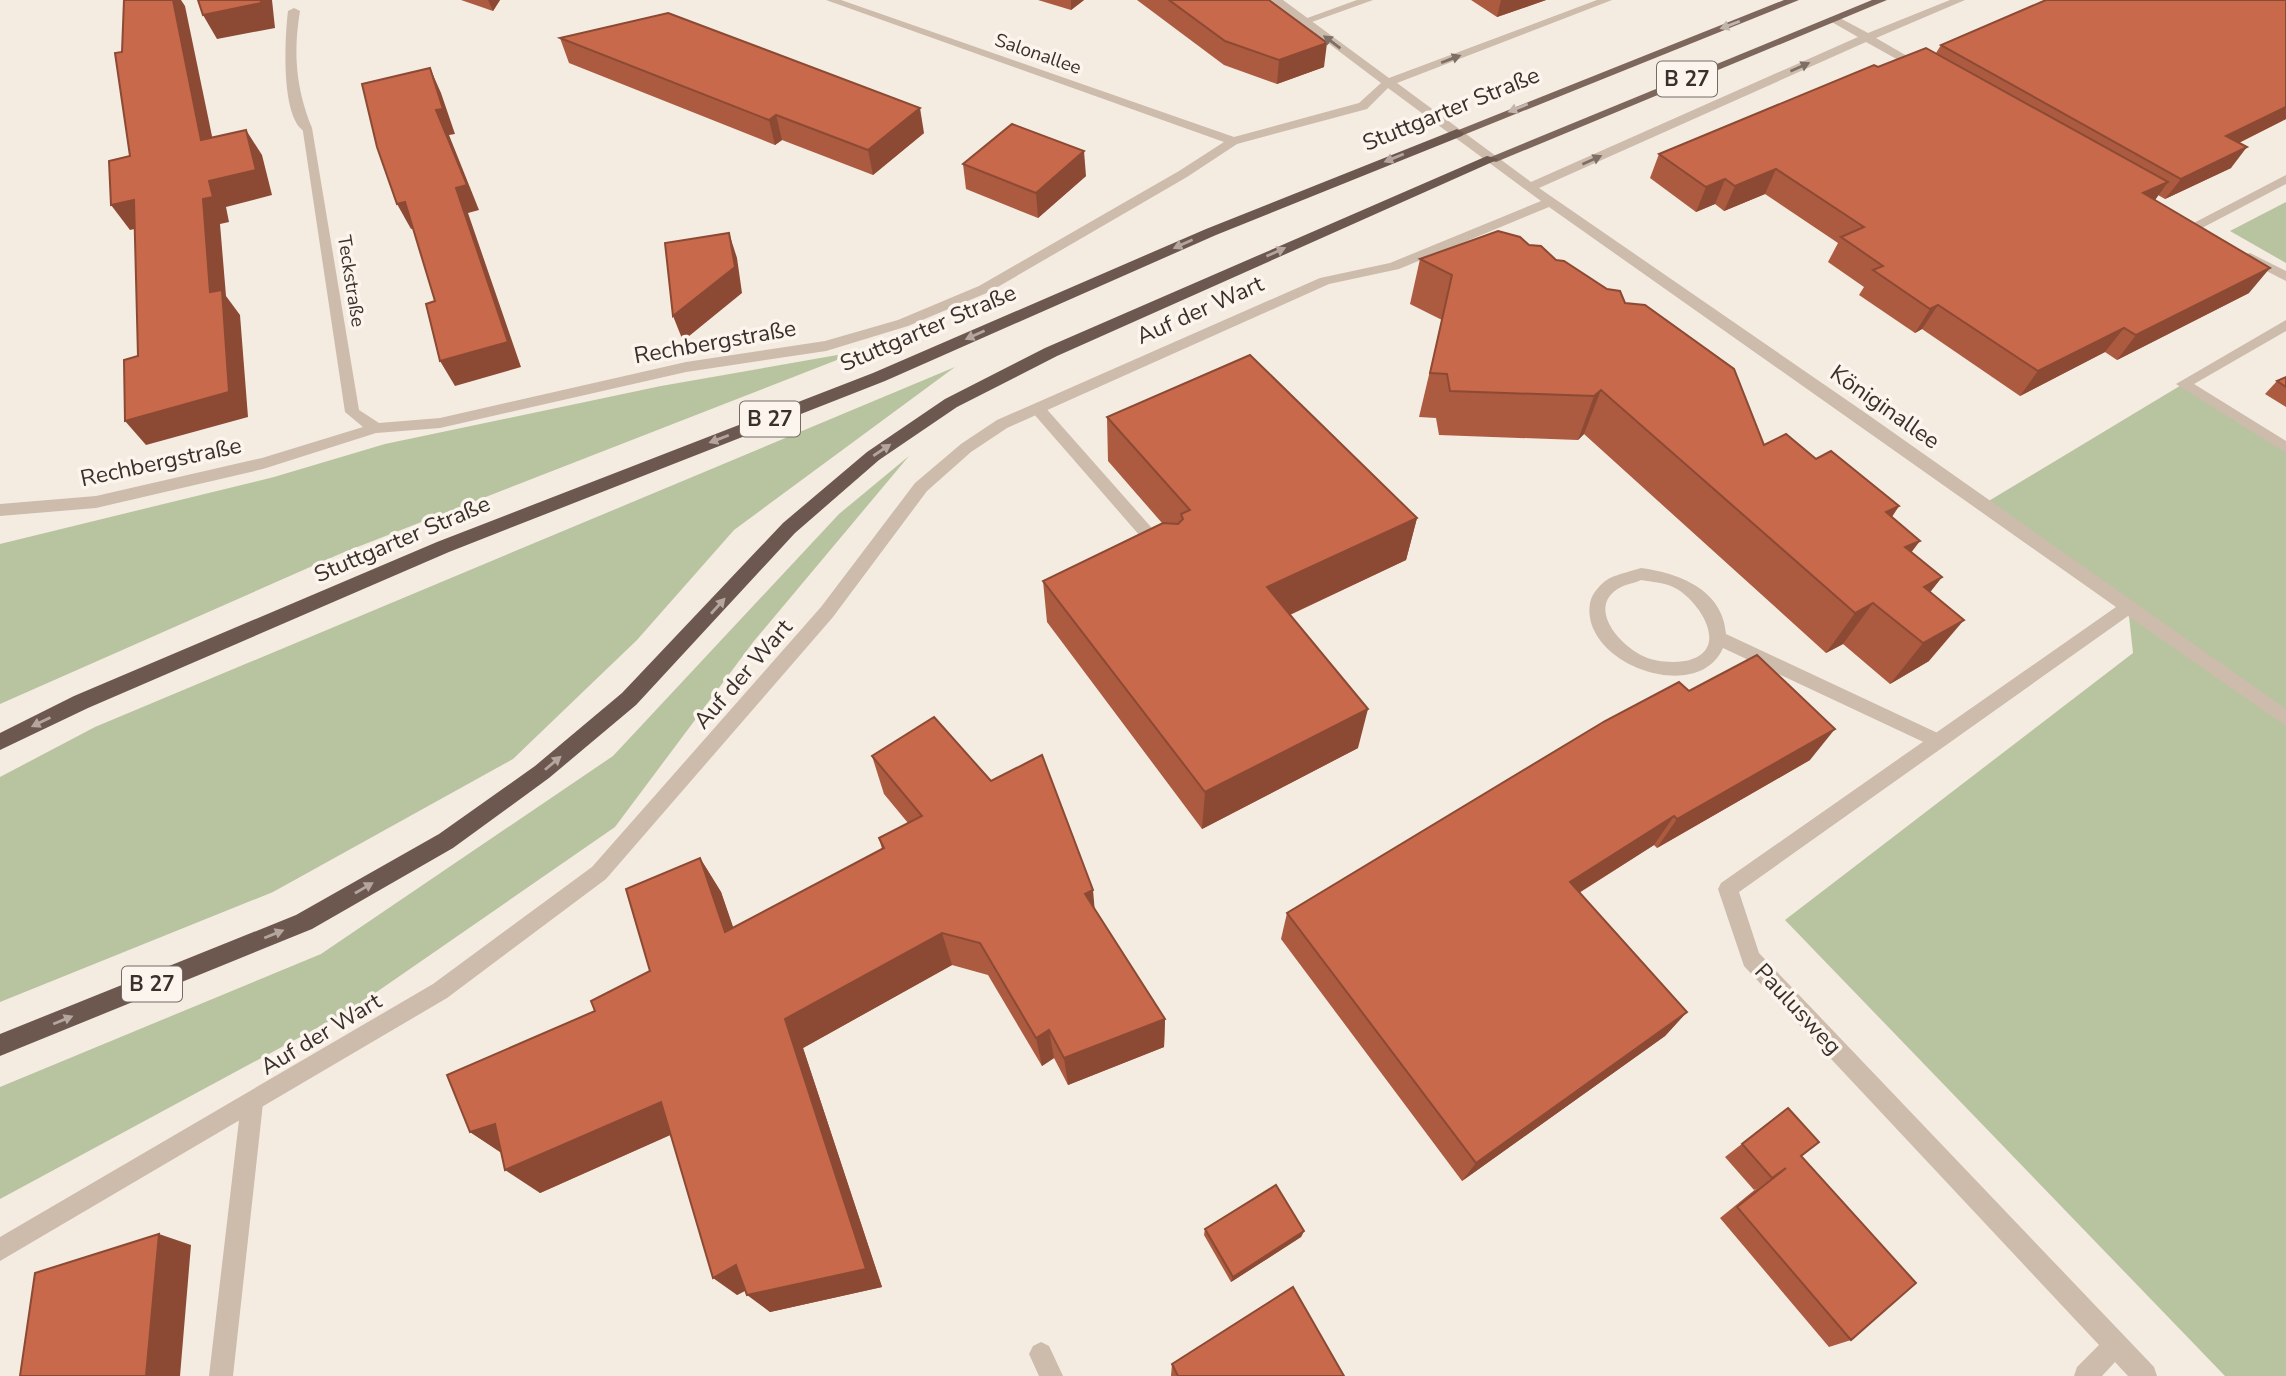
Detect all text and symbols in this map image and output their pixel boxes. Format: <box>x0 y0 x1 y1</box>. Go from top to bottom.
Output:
one-way arrow <box>1720 19 1741 30</box>
street label: Salonallee <box>991 27 1085 81</box>
one-way arrow <box>1324 34 1342 49</box>
one-way arrow <box>1440 53 1461 64</box>
street label: Stuttgarter Straße <box>1358 59 1544 159</box>
one-way arrow <box>1790 61 1811 72</box>
road number: B 27 <box>1657 62 1717 96</box>
one-way arrow <box>1508 102 1529 113</box>
one-way arrow <box>1383 152 1404 163</box>
one-way arrow <box>1582 154 1603 165</box>
street label: Teckstraße <box>331 233 371 329</box>
one-way arrow <box>1173 238 1193 250</box>
one-way arrow <box>1266 246 1286 258</box>
street label: Auf der Wart <box>1132 268 1269 352</box>
street label: Stuttgarter Straße <box>835 277 1021 379</box>
street label: Rechbergstraße <box>632 312 798 372</box>
one-way arrow <box>964 330 985 341</box>
street label: Königinallee <box>1824 358 1946 456</box>
road number: B 27 <box>740 402 800 436</box>
street label: Rechbergstraße <box>78 430 244 494</box>
one-way arrow <box>708 434 729 445</box>
one-way arrow <box>873 443 891 457</box>
street label: Stuttgarter Straße <box>309 488 495 590</box>
one-way arrow <box>709 598 725 615</box>
street label: Auf der Wart <box>687 612 800 736</box>
one-way arrow <box>31 716 51 728</box>
one-way arrow <box>544 755 562 771</box>
one-way arrow <box>354 882 373 894</box>
one-way arrow <box>264 929 285 940</box>
street label: Paulusweg <box>1748 957 1848 1061</box>
road number: B 27 <box>122 967 182 1002</box>
street label: Auf der Wart <box>255 985 388 1082</box>
one-way arrow <box>53 1014 74 1025</box>

